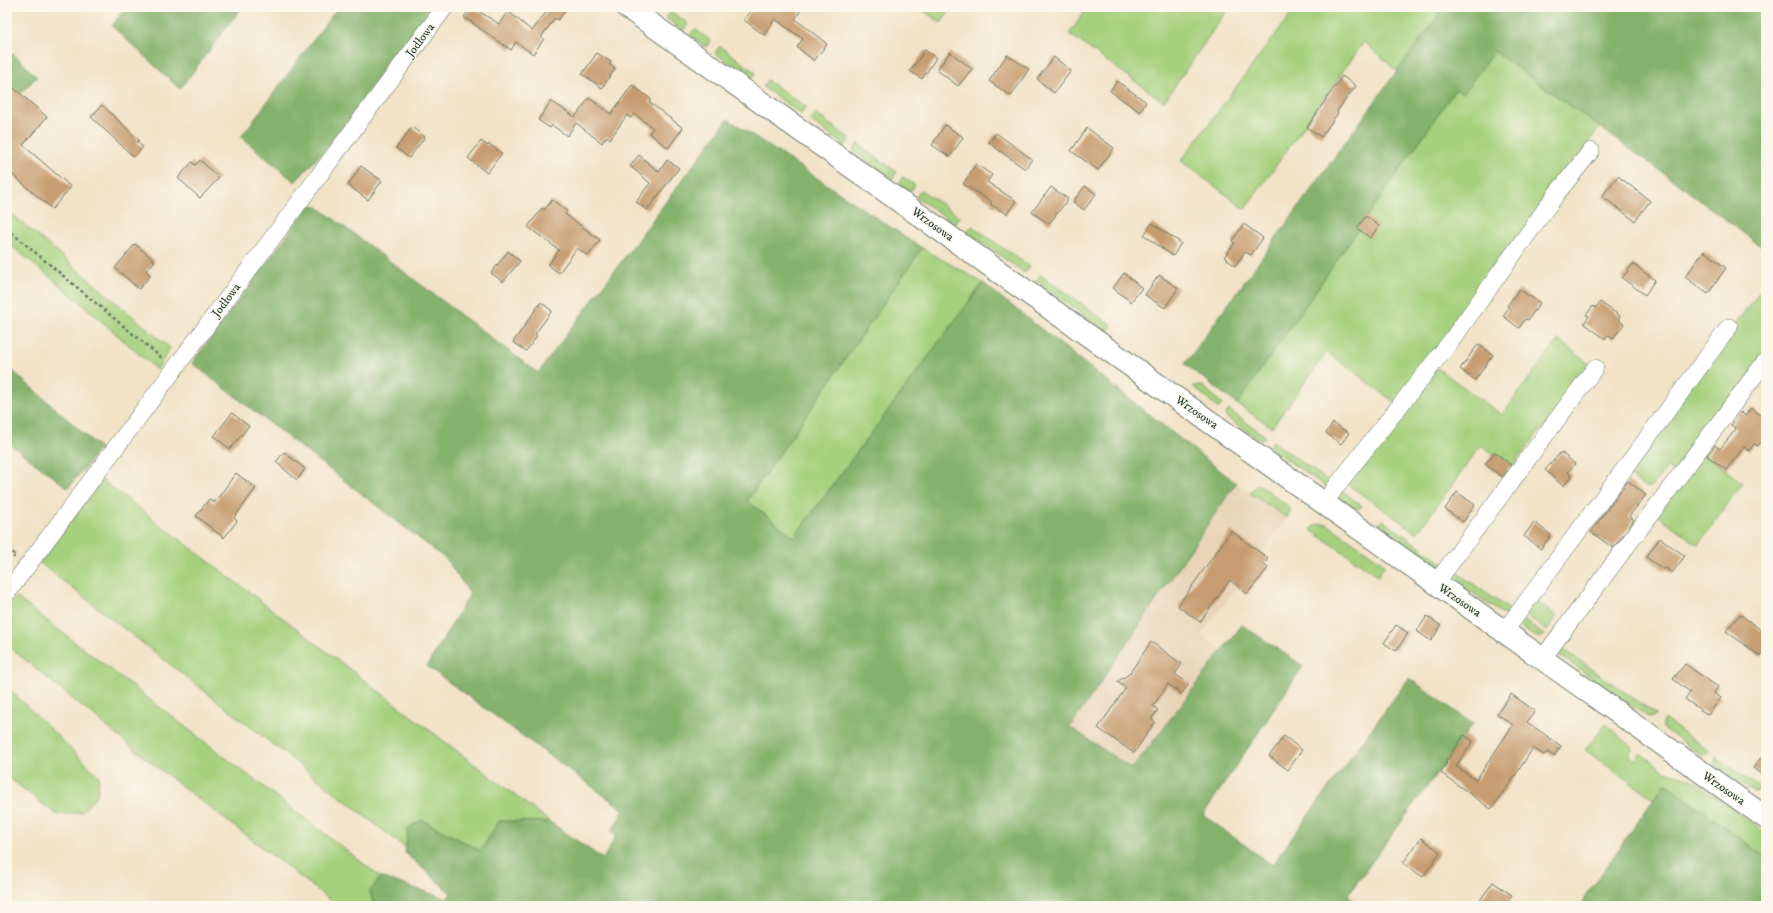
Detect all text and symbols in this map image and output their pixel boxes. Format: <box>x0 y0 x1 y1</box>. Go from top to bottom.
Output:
street label: Jodłowa <box>402 20 439 61</box>
street label: Wrzosowa <box>908 204 957 245</box>
street label: Jodłowa <box>208 280 245 321</box>
street label: Wrzosowa <box>1172 392 1222 433</box>
street label: Wrzosowa <box>1435 580 1485 621</box>
street label: Wrzosowa <box>1699 768 1749 809</box>

